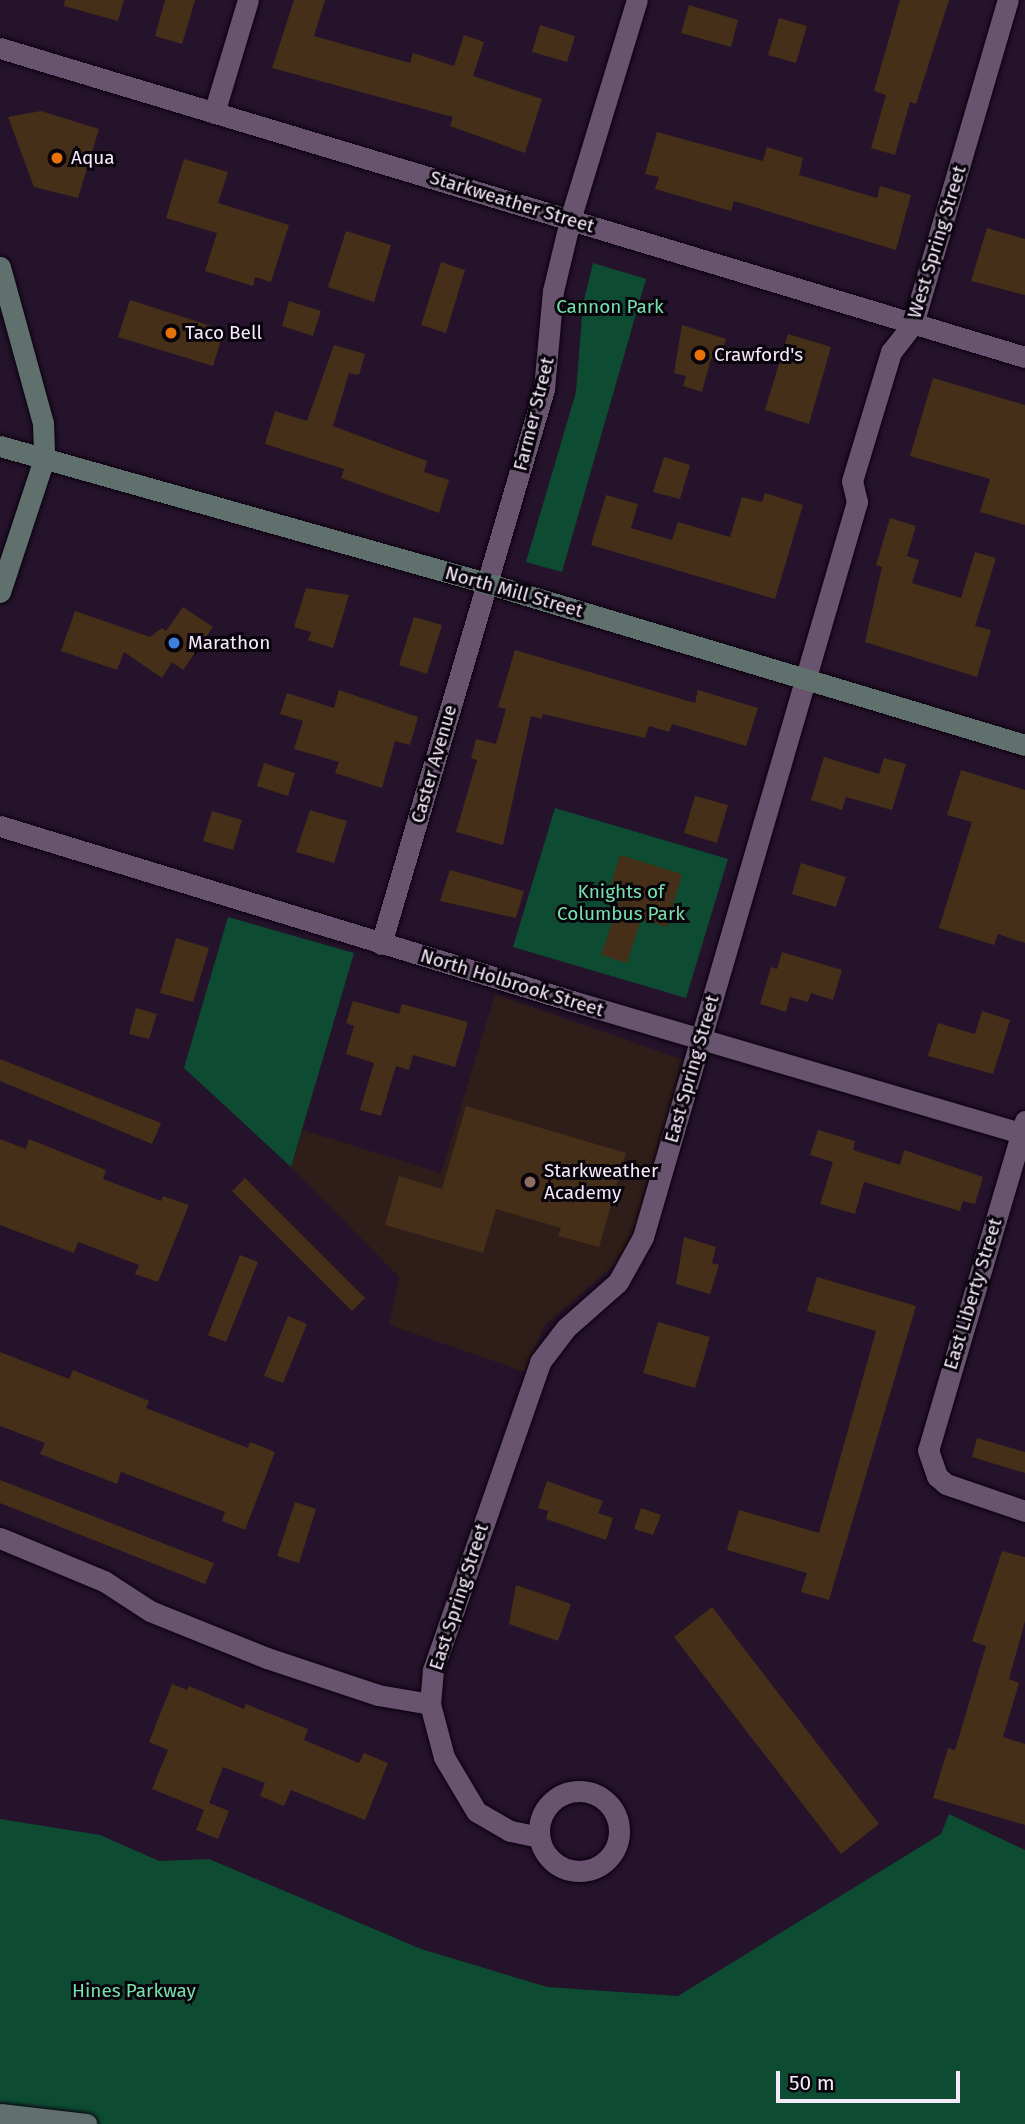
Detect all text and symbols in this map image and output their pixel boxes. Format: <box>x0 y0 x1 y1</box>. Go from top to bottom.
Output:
place label: Aqua <box>71 147 115 169</box>
marker: Aqua <box>49 150 65 166</box>
street label: West Spring Street <box>903 163 971 321</box>
street label: Starkweather Street <box>427 166 597 238</box>
park label: Cannon Park <box>556 296 664 318</box>
place label: Taco Bell <box>185 322 262 344</box>
marker: Taco Bell <box>163 325 179 341</box>
place label: Crawford's <box>714 344 803 366</box>
marker: Crawford's <box>692 347 708 363</box>
street label: Farmer Street <box>509 355 559 473</box>
street label: North Mill Street <box>442 561 586 623</box>
place label: Marathon <box>188 632 270 654</box>
marker: Marathon <box>166 635 182 651</box>
street label: Caster Avenue <box>406 702 462 826</box>
park label: Knights of Columbus Park <box>557 881 685 925</box>
street label: North Holbrook Street <box>418 944 606 1022</box>
street label: East Spring Street <box>660 992 724 1146</box>
place label: Starkweather Academy <box>544 1160 658 1204</box>
marker: Starkweather Academy <box>522 1174 538 1190</box>
street label: East Liberty Street <box>939 1215 1007 1373</box>
street label: East Spring Street <box>425 1521 493 1673</box>
park label: Hines Parkway <box>72 1980 196 2002</box>
scale bar <box>780 2058 964 2102</box>
text: 50 m <box>789 2070 835 2096</box>

